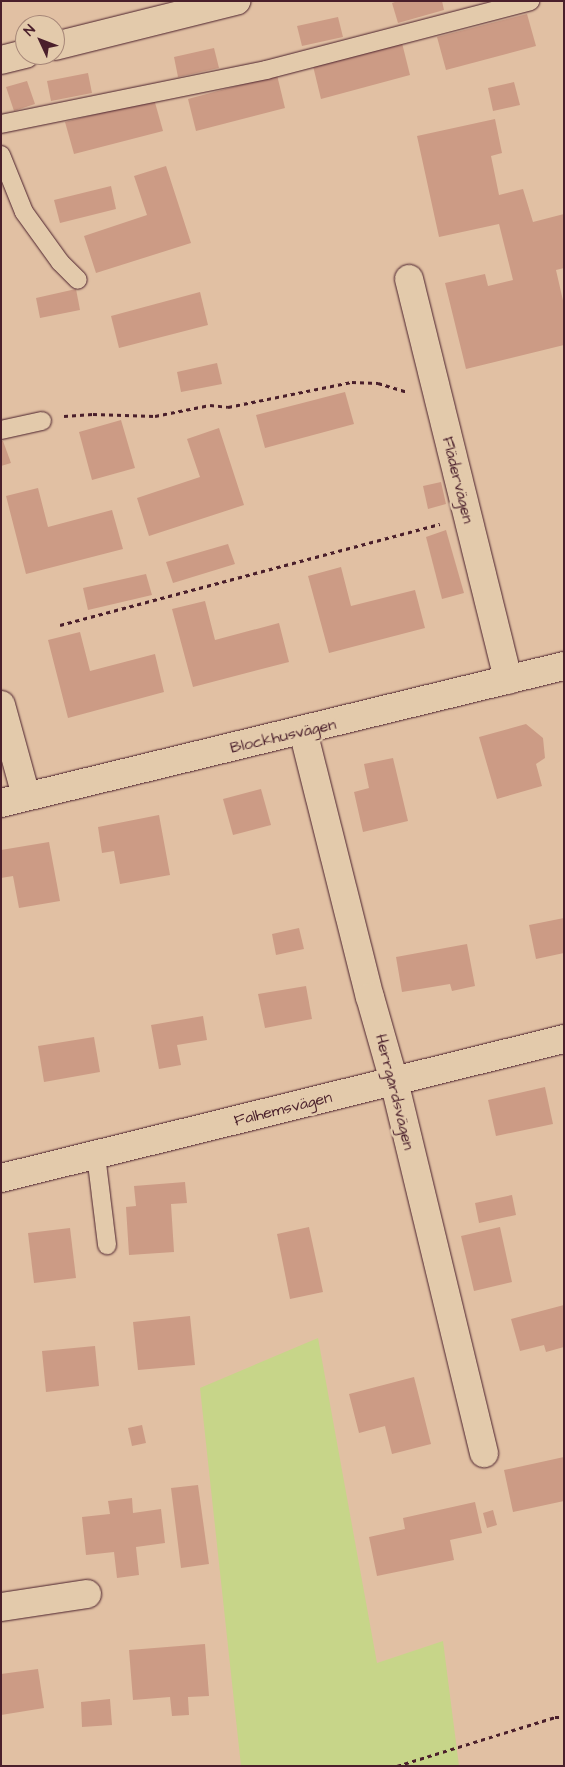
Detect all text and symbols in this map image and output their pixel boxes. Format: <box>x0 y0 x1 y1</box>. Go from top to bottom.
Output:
north arrow <box>15 15 65 65</box>
text: N <box>19 20 40 40</box>
street label: Flädervägen <box>438 435 478 525</box>
street label: Blockhusvägen <box>228 714 338 758</box>
street label: Herrgårdsvägen <box>371 1032 419 1152</box>
street label: Falhemsvägen <box>232 1088 334 1130</box>

